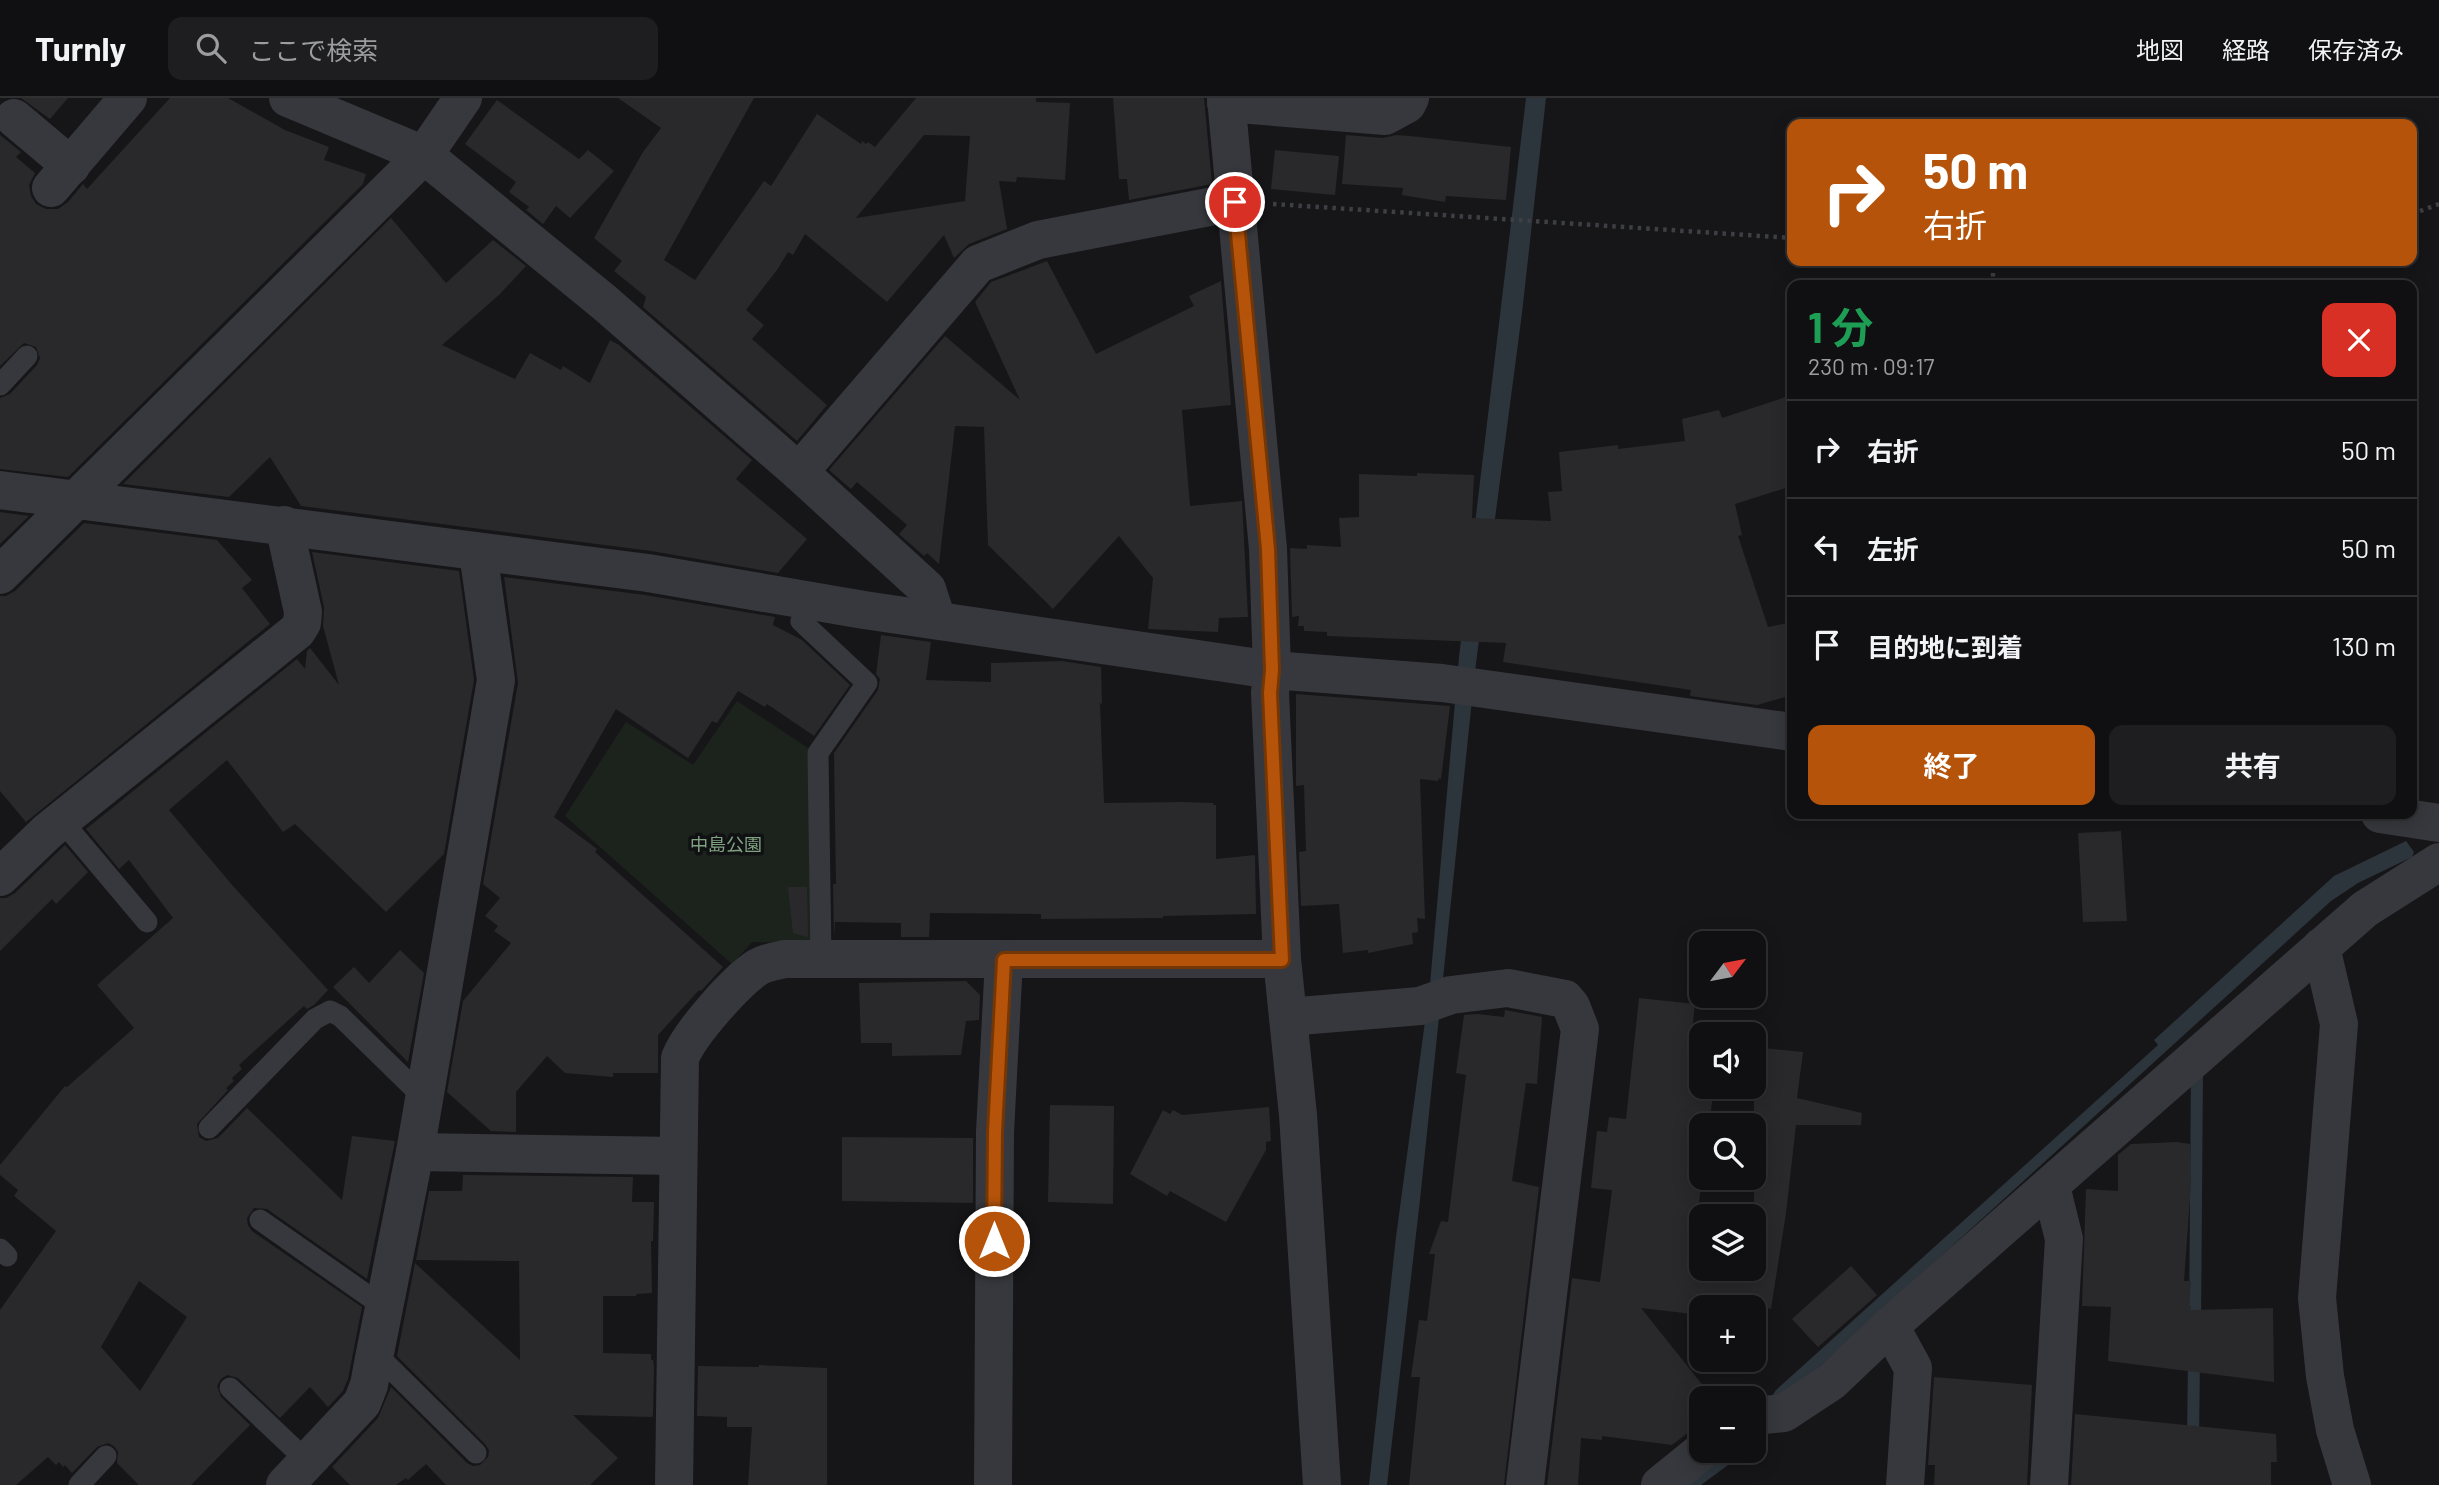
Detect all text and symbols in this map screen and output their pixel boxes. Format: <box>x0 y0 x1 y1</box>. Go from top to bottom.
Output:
search box <box>168 17 658 80</box>
text: Turnly <box>35 28 126 68</box>
icon: search <box>192 29 230 67</box>
text: ここで検索 <box>248 34 378 65</box>
text: 地図 <box>2136 35 2184 64</box>
text: 経路 <box>2222 35 2270 64</box>
text: 保存済み <box>2308 35 2404 64</box>
text: 50 m <box>1923 140 2028 199</box>
icon: right <box>1808 147 1899 238</box>
pin <box>1205 172 1265 232</box>
icon: arrive <box>1216 183 1254 221</box>
text: 右折 <box>1923 205 1987 243</box>
text: 1 分 <box>1808 301 1873 351</box>
button: close <box>2322 303 2396 377</box>
text: 230 m · 09:17 <box>1808 352 1934 380</box>
icon: right <box>1808 430 1846 468</box>
text: 50 m <box>2341 434 2396 465</box>
text: 右折 <box>1867 435 1919 466</box>
icon: left <box>1808 528 1846 566</box>
text: 50 m <box>2341 532 2396 563</box>
text: 左折 <box>1867 533 1919 564</box>
icon: arrive <box>1808 626 1846 664</box>
text: 130 m <box>2332 630 2396 661</box>
text: 目的地に到着 <box>1867 631 2023 662</box>
button: 終了 <box>1808 725 2095 805</box>
button: 共有 <box>2109 725 2396 805</box>
park label: 中島公園 <box>690 833 762 855</box>
north arrow <box>1689 931 1766 1008</box>
map controls <box>1689 931 1766 1463</box>
button: sound <box>1689 1022 1766 1099</box>
button: search <box>1689 1113 1766 1190</box>
position arrow <box>957 1204 1031 1278</box>
button: layers <box>1689 1204 1766 1281</box>
button: + <box>1689 1295 1766 1372</box>
button: − <box>1689 1386 1766 1463</box>

